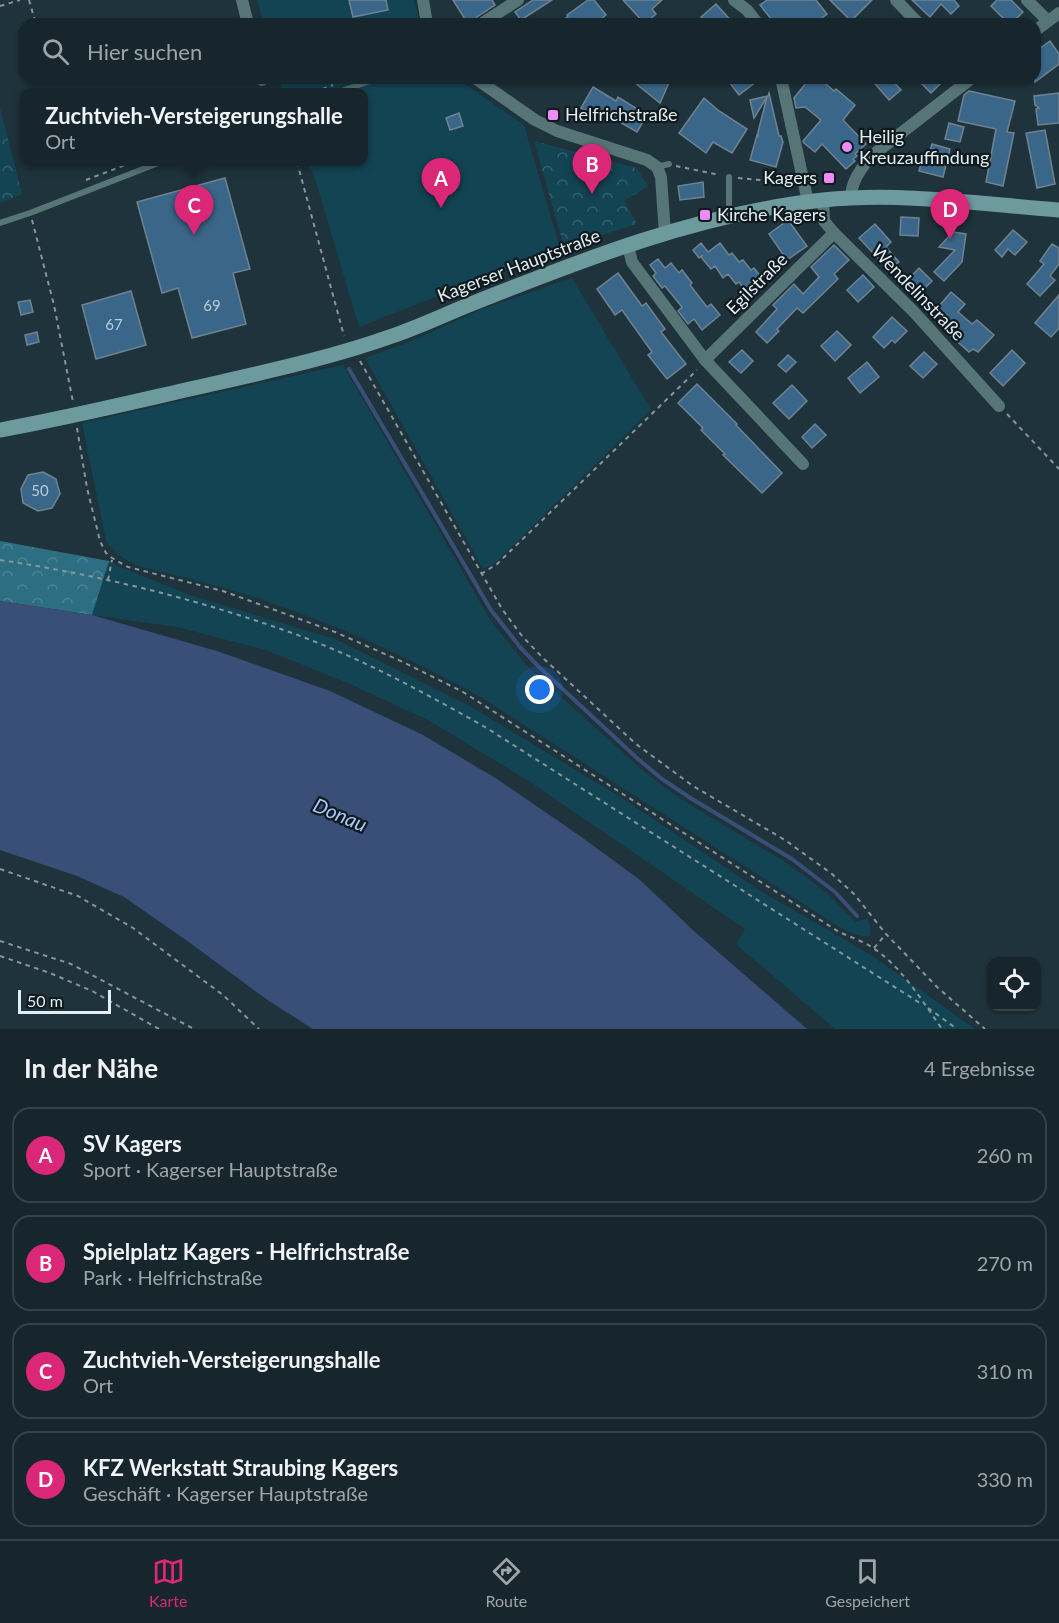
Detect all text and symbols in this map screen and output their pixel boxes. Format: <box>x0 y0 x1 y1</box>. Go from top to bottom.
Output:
search box <box>18 18 1041 84</box>
icon: search <box>39 35 72 68</box>
text: Hier suchen <box>87 38 202 65</box>
popup <box>20 88 368 166</box>
text: Zuchtvieh-Versteigerungshalle <box>45 102 343 129</box>
place label: Helfrichstraße <box>565 103 678 125</box>
marker: Helfrichstraße <box>546 108 560 122</box>
place label: Heilig Kreuzauffindung <box>859 125 989 168</box>
text: Ort <box>45 129 76 153</box>
marker: Heilig Kreuzauffindung <box>840 140 854 154</box>
pin: B <box>572 144 612 194</box>
pin: A <box>422 158 460 208</box>
place label: Kagers <box>763 166 817 188</box>
marker: Kagers <box>822 171 836 185</box>
pin: C <box>174 186 214 235</box>
pin: D <box>930 190 970 239</box>
place label: Kirche Kagers <box>717 203 826 225</box>
marker: Kirche Kagers <box>698 208 712 222</box>
street label: Kagerser Hauptstraße <box>434 224 603 306</box>
street label: Wendelinstraße <box>867 240 970 345</box>
street label: Egilstraße <box>721 248 792 319</box>
house number: 69 <box>203 296 221 314</box>
house number: 67 <box>105 315 123 333</box>
house number: 50 <box>31 481 49 499</box>
your location <box>525 675 554 704</box>
water label: Donau <box>310 792 371 836</box>
map controls <box>987 957 1041 1011</box>
button: locate <box>987 957 1041 1011</box>
scale bar <box>18 987 111 1014</box>
text: 50 m <box>27 991 63 1010</box>
text: In der Nähe <box>24 1052 158 1084</box>
text: 4 Ergebnisse <box>924 1056 1035 1080</box>
text: SV Kagers <box>83 1130 182 1157</box>
text: A <box>39 1143 52 1167</box>
text: 260 m <box>977 1143 1033 1167</box>
text: Sport · Kagerser Hauptstraße <box>83 1157 338 1181</box>
text: Spielplatz Kagers - Helfrichstraße <box>83 1238 410 1265</box>
text: B <box>39 1251 52 1275</box>
text: 270 m <box>977 1251 1033 1275</box>
text: Park · Helfrichstraße <box>83 1265 263 1289</box>
text: Zuchtvieh-Versteigerungshalle <box>83 1346 380 1373</box>
text: C <box>39 1359 52 1383</box>
text: 310 m <box>977 1359 1033 1383</box>
text: Ort <box>83 1373 113 1397</box>
text: KFZ Werkstatt Straubing Kagers <box>83 1454 398 1481</box>
text: D <box>38 1467 53 1491</box>
text: 330 m <box>977 1467 1033 1491</box>
text: Geschäft · Kagerser Hauptstraße <box>83 1481 368 1505</box>
tab: Karte <box>149 1555 187 1610</box>
tab: Route <box>486 1555 527 1610</box>
tab: Gespeichert <box>825 1555 910 1610</box>

